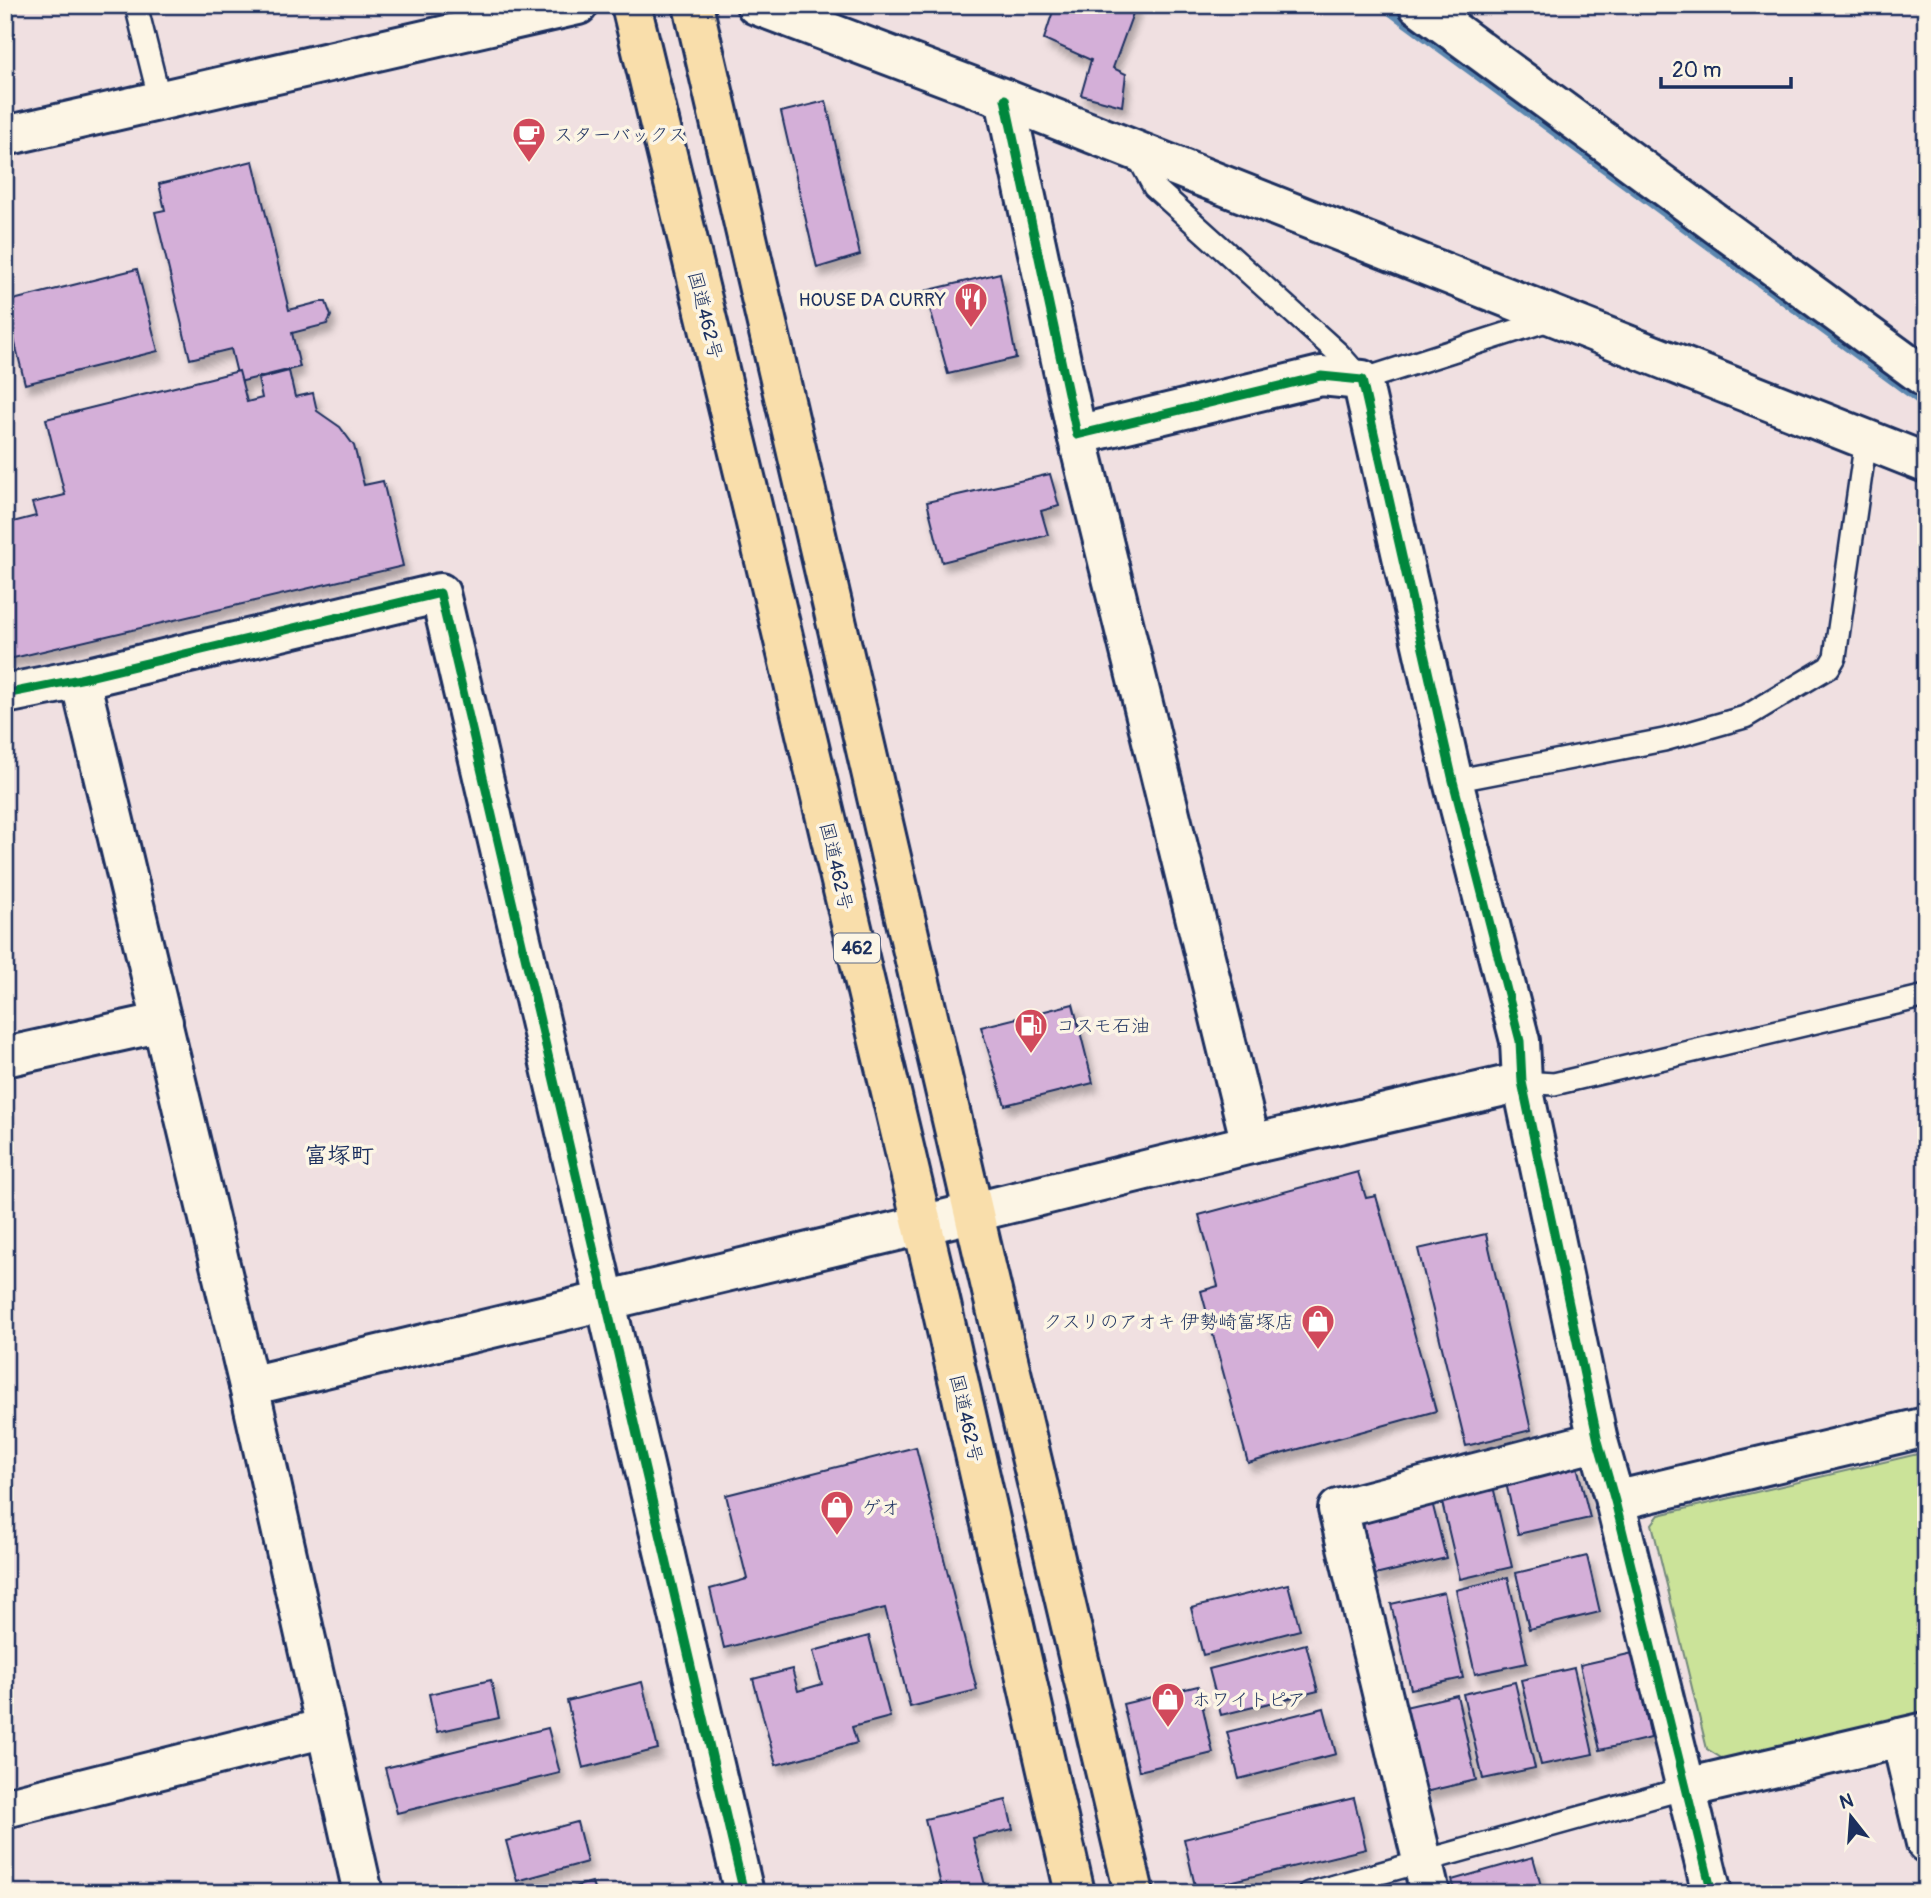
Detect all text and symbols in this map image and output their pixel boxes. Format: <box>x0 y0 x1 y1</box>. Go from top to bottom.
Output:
scale bar <box>1661 46 1791 90</box>
text: 20 m <box>1672 57 1721 84</box>
cafe icon: スターバックス <box>510 115 548 164</box>
place label: スターバックス <box>554 123 687 147</box>
street label: 国道462号 <box>683 269 728 362</box>
restaurant icon: HOUSE DA CURRY <box>952 280 990 329</box>
place label: HOUSE DA CURRY <box>799 288 946 312</box>
street label: 国道462号 <box>814 820 858 913</box>
road number: 462 <box>834 933 880 962</box>
fuel station icon: コスモ石油 <box>1012 1006 1050 1055</box>
place label: コスモ石油 <box>1056 1014 1150 1038</box>
district label: 富塚町 <box>305 1141 374 1170</box>
shop icon: クスリのアオキ 伊勢崎富塚店 <box>1299 1302 1337 1351</box>
place label: クスリのアオキ 伊勢崎富塚店 <box>1043 1310 1294 1334</box>
street label: 国道462号 <box>944 1372 988 1465</box>
shop icon: ゲオ <box>818 1488 856 1537</box>
place label: ゲオ <box>862 1496 900 1520</box>
shop icon: ホワイトピア <box>1149 1680 1187 1729</box>
place label: ホワイトピア <box>1192 1688 1306 1712</box>
north arrow <box>1815 1783 1885 1853</box>
text: N <box>1837 1788 1856 1815</box>

